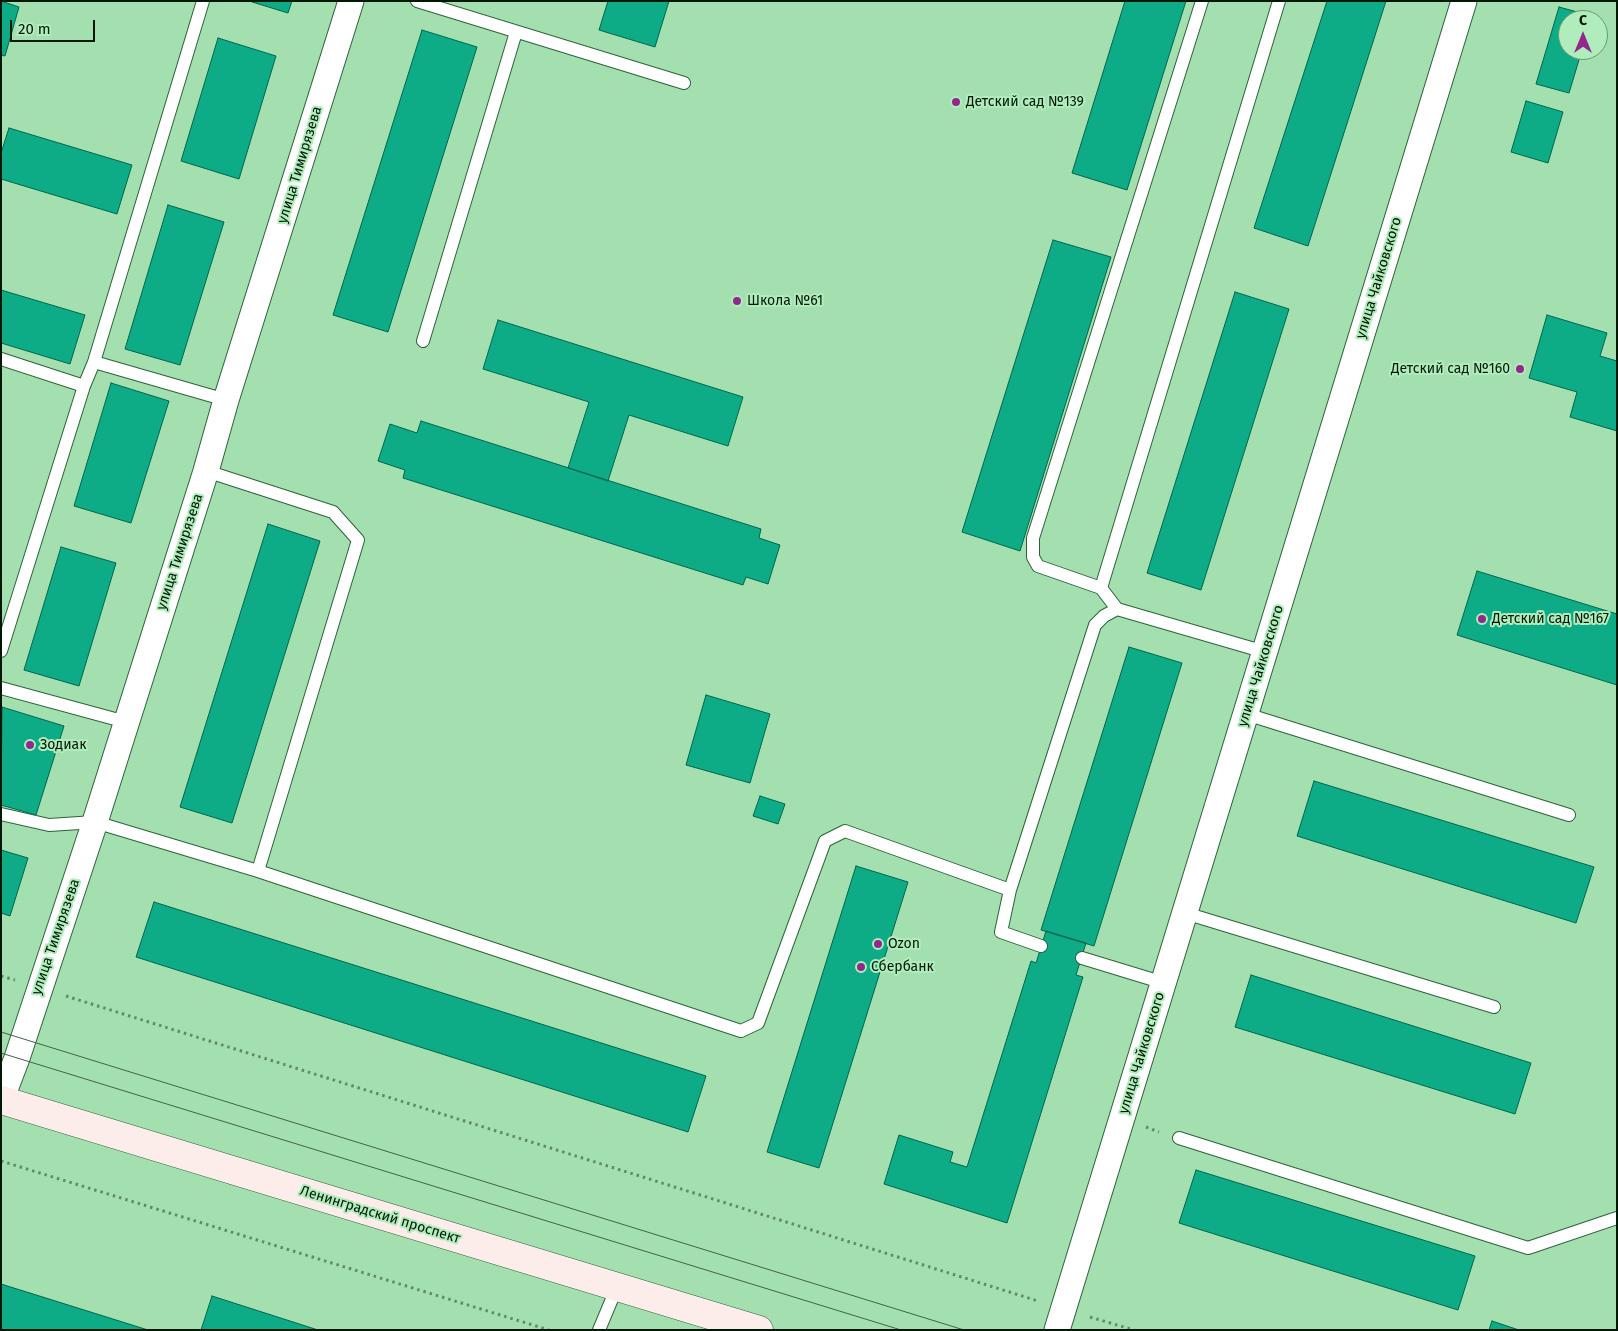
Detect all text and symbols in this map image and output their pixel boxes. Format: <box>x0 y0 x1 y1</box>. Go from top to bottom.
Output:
scale bar <box>12 10 98 42</box>
north arrow <box>1558 10 1608 60</box>
text: С <box>1579 12 1587 29</box>
text: 20 m <box>18 20 51 38</box>
place label: Детский сад №139 <box>966 94 1084 110</box>
marker: Детский сад №139 <box>950 96 962 108</box>
street label: улица Тимирязева <box>274 104 326 226</box>
street label: улица Чайковского <box>1353 215 1405 341</box>
place label: Школа №61 <box>747 293 823 309</box>
marker: Школа №61 <box>731 295 743 307</box>
place label: Детский сад №160 <box>1391 361 1510 377</box>
marker: Детский сад №160 <box>1514 363 1526 375</box>
street label: улица Тимирязева <box>153 492 207 612</box>
street label: улица Чайковского <box>1235 603 1287 729</box>
place label: Детский сад №167 <box>1492 611 1609 627</box>
marker: Детский сад №167 <box>1476 613 1488 625</box>
place label: Зодиак <box>40 737 86 753</box>
marker: Зодиак <box>24 739 36 751</box>
street label: улица Тимирязева <box>28 877 84 997</box>
place label: Ozon <box>888 936 920 952</box>
marker: Ozon <box>872 938 884 950</box>
place label: Сбербанк <box>871 959 934 975</box>
marker: Сбербанк <box>855 961 867 973</box>
street label: улица Чайковского <box>1116 990 1168 1116</box>
street label: Ленинградский проспект <box>298 1183 462 1247</box>

